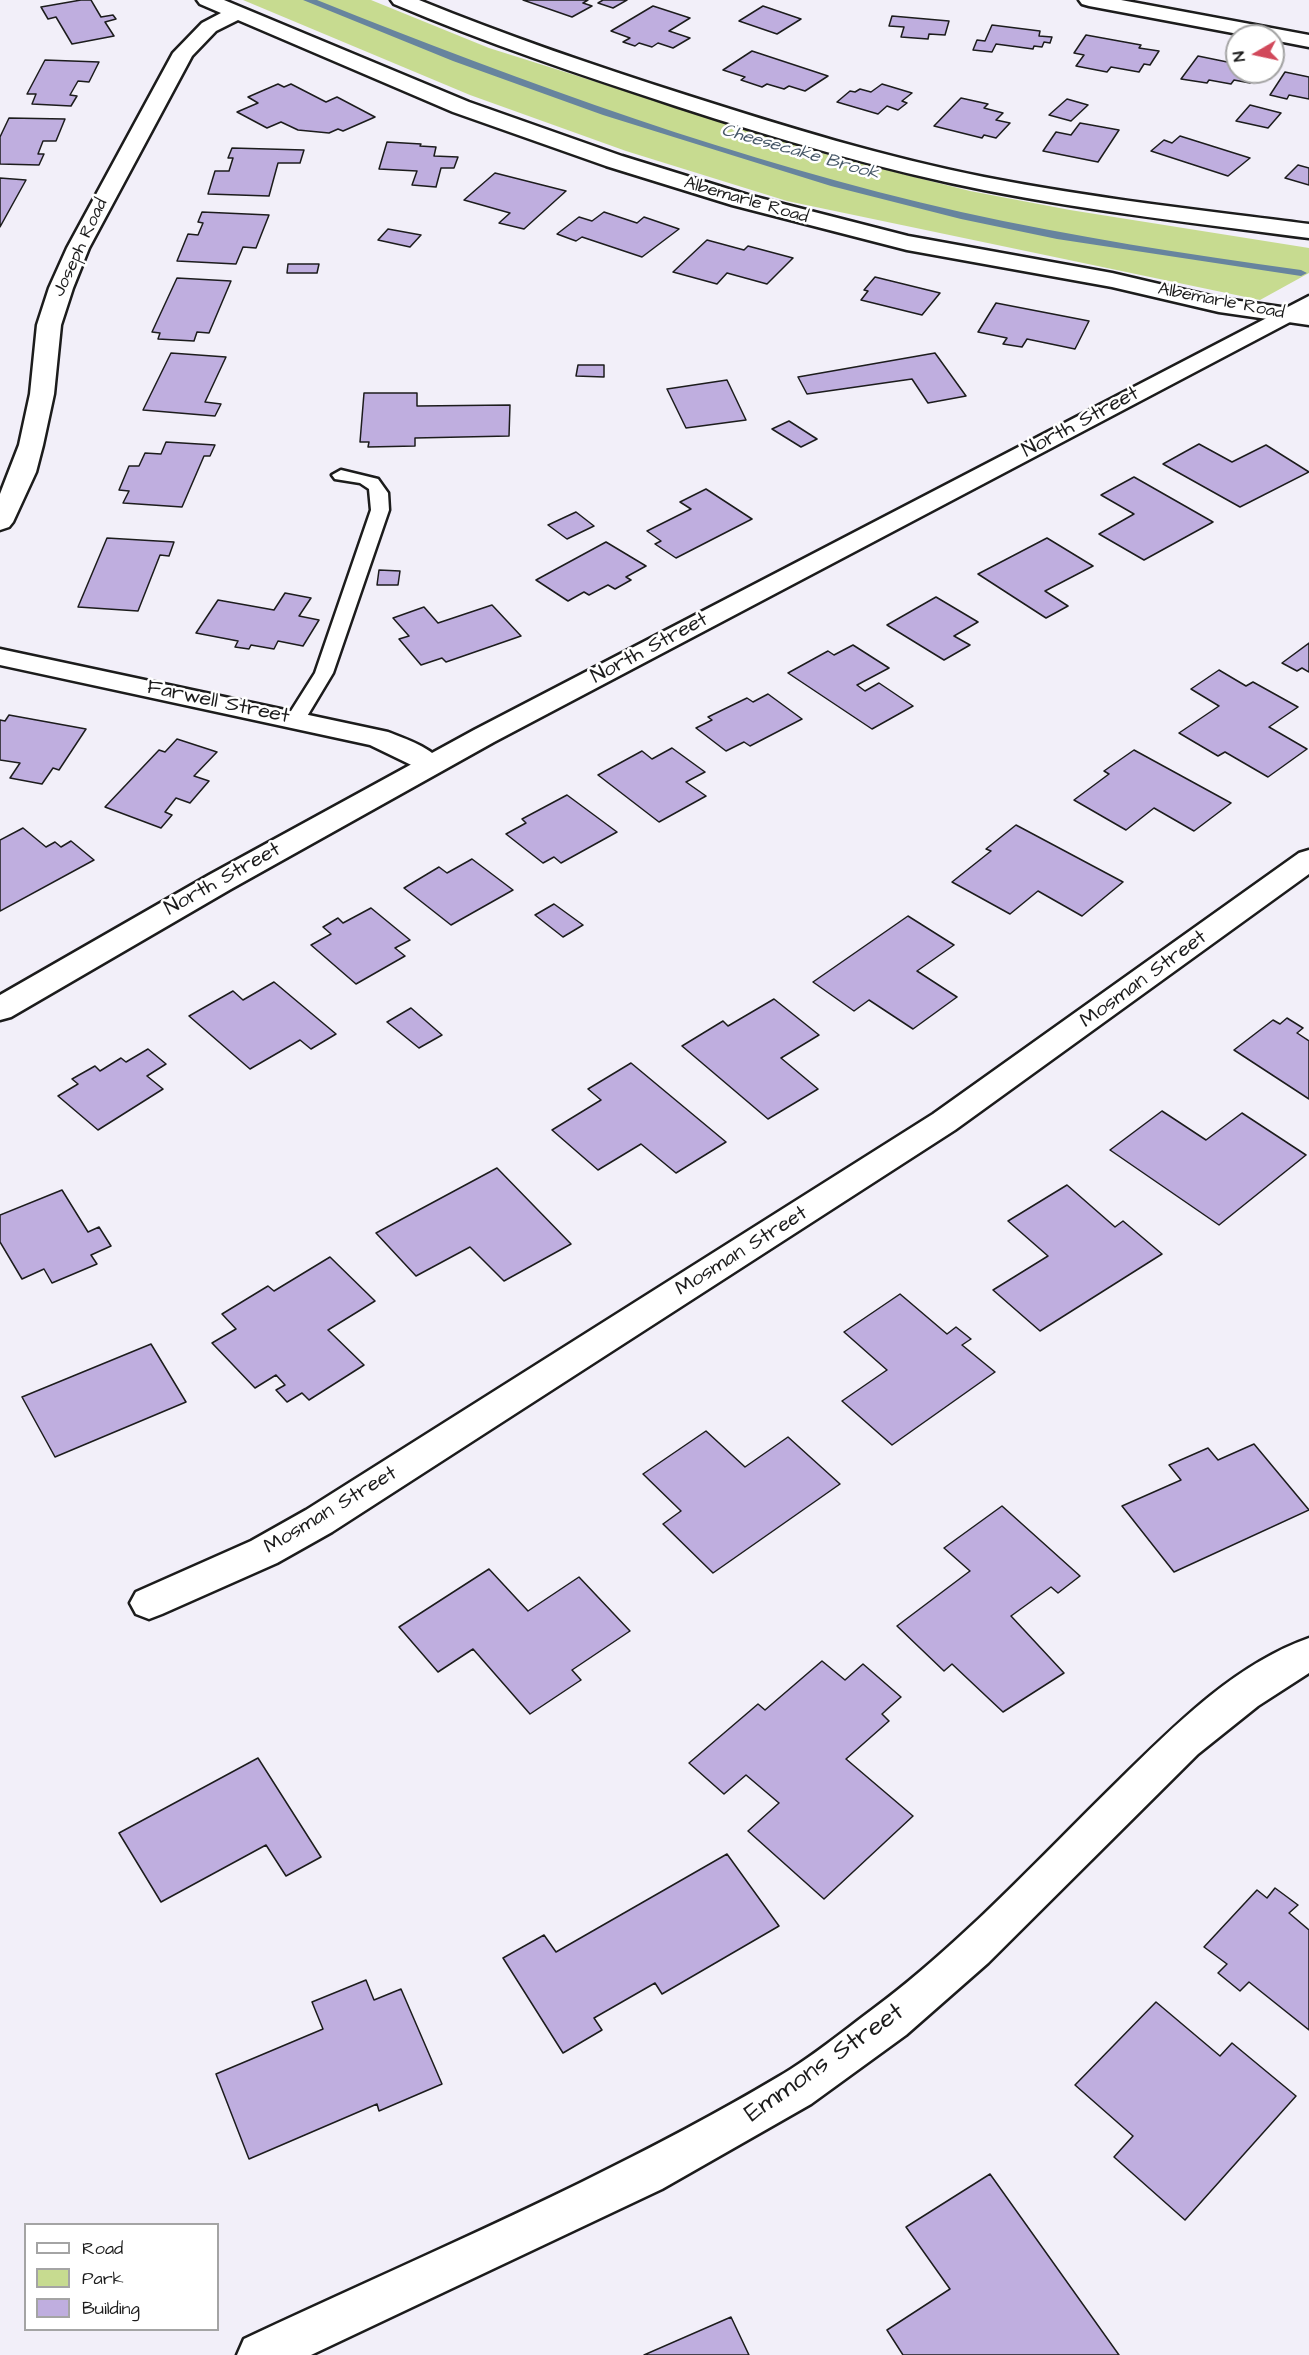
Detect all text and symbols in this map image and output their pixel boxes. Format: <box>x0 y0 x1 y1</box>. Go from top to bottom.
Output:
north arrow <box>1225 24 1285 84</box>
text: N <box>1228 50 1251 63</box>
water label: Cheesecake Brook <box>719 120 881 186</box>
street label: Albemarle Road <box>681 173 811 229</box>
street label: Joseph Road <box>49 195 113 301</box>
street label: Albemarle Road <box>1156 279 1286 325</box>
street label: North Street <box>1018 382 1144 464</box>
street label: North Street <box>587 608 713 690</box>
street label: Farwell Street <box>144 676 292 730</box>
street label: North Street <box>161 838 285 922</box>
street label: Mosman Street <box>1076 926 1212 1034</box>
street label: Mosman Street <box>672 1201 812 1303</box>
street label: Mosman Street <box>260 1461 402 1561</box>
street label: Emmons Street <box>739 1998 911 2130</box>
legend <box>24 2223 219 2331</box>
text: Road <box>82 2236 123 2261</box>
text: Park <box>82 2266 124 2291</box>
text: Building <box>82 2296 140 2321</box>

